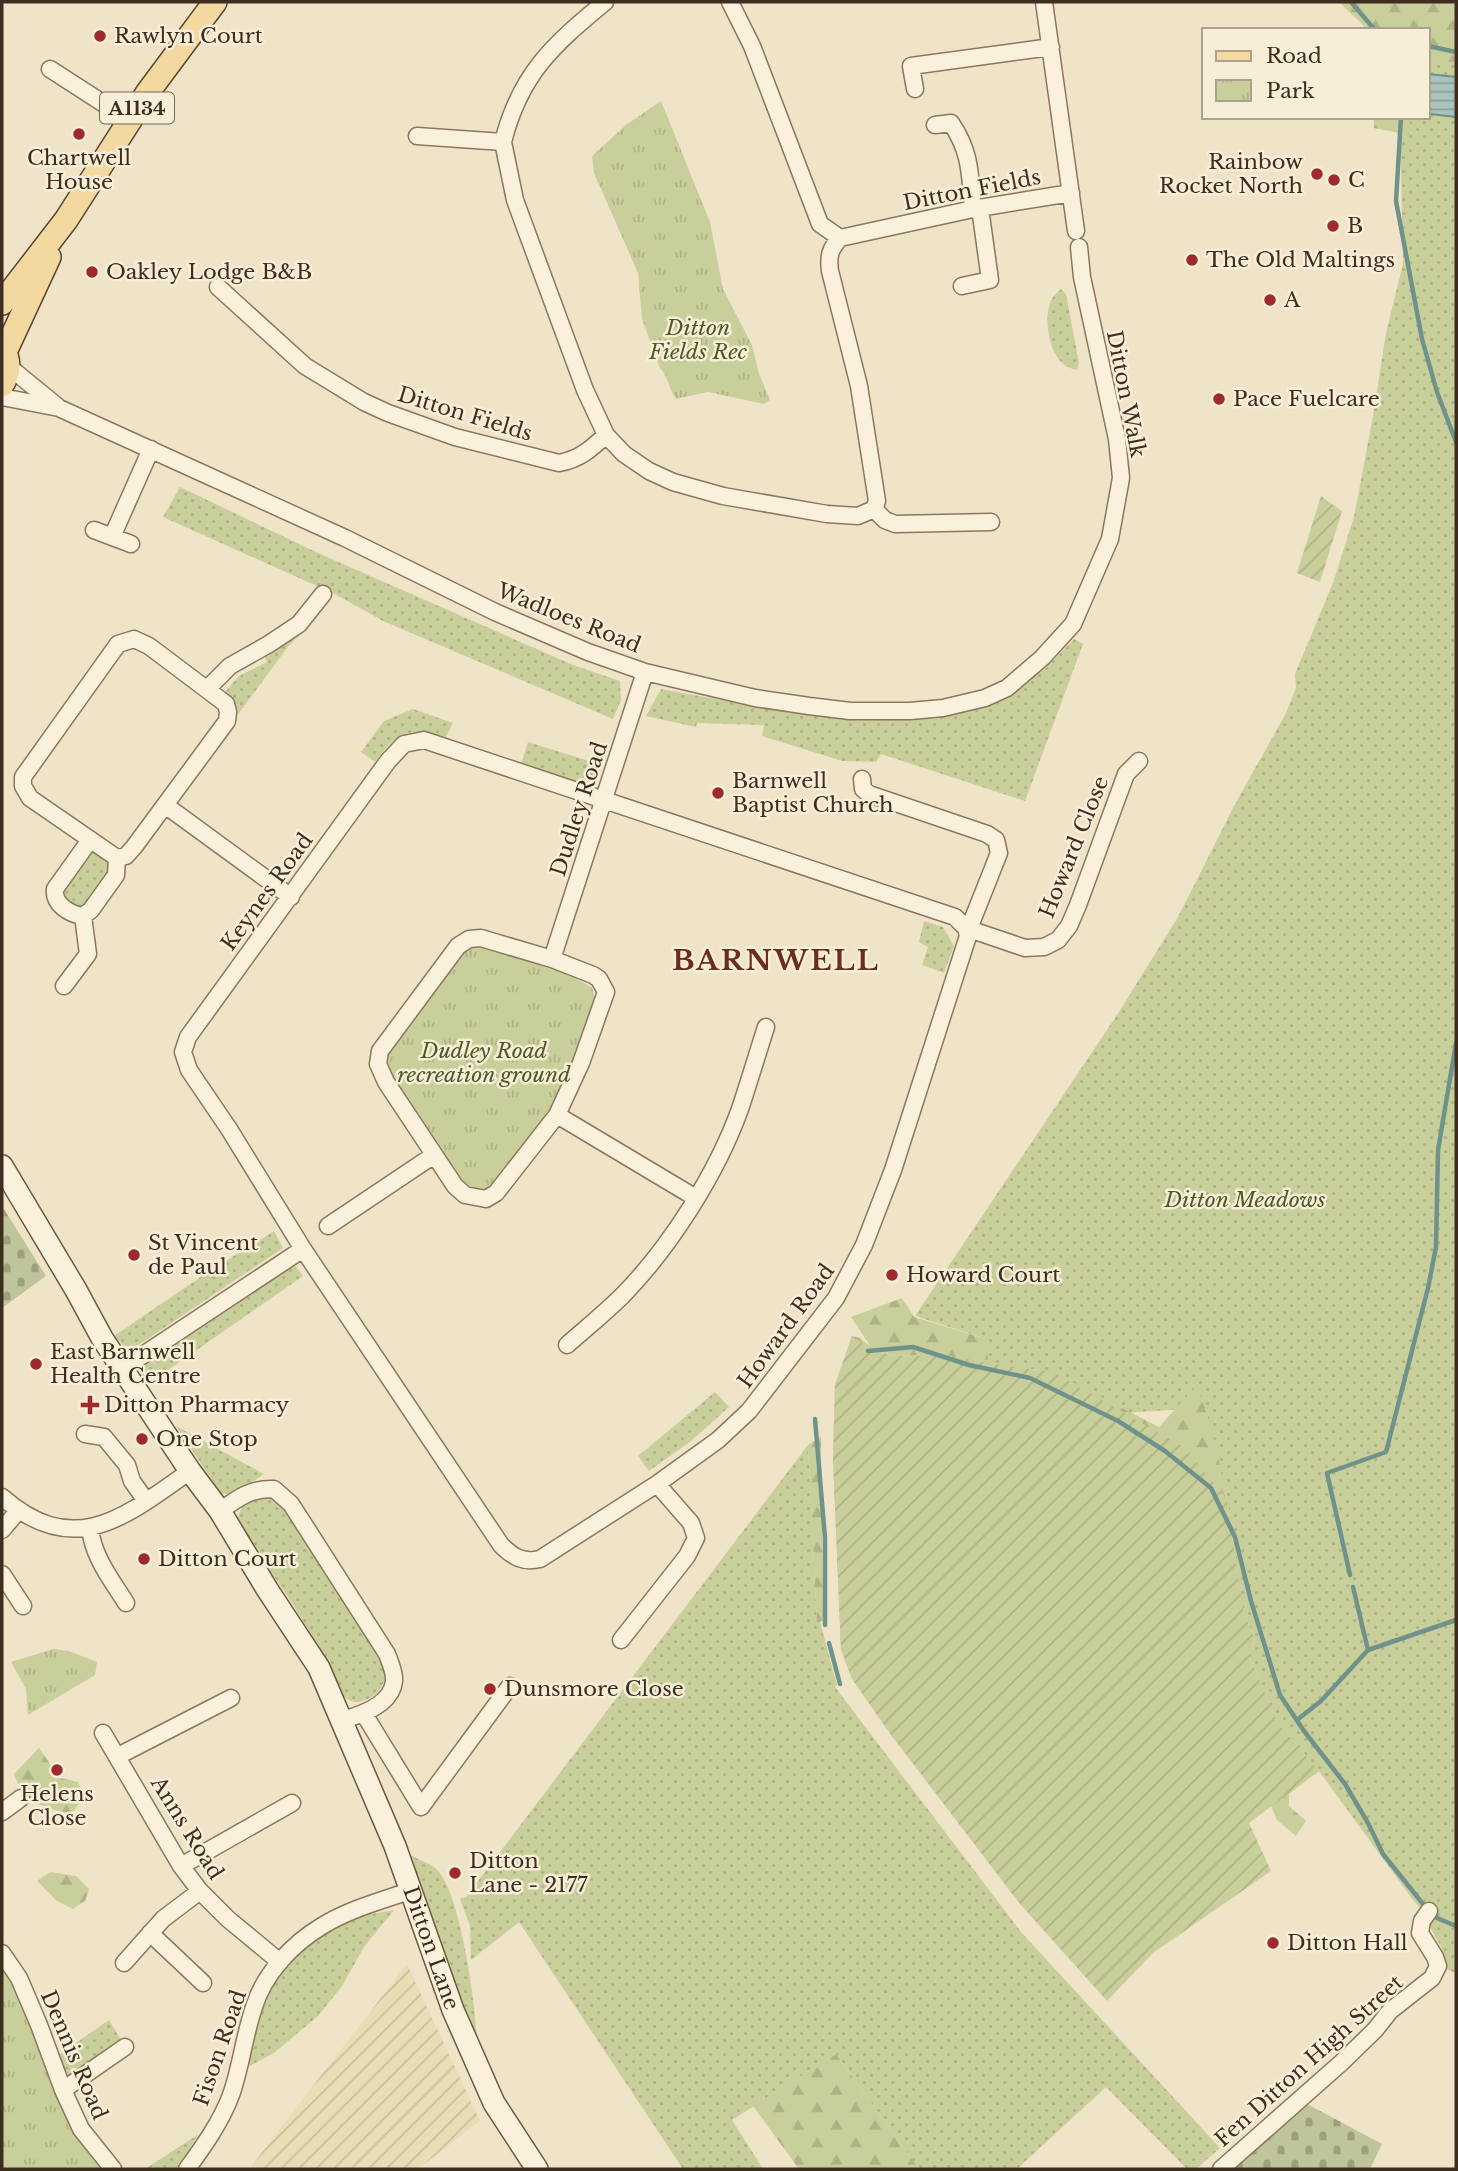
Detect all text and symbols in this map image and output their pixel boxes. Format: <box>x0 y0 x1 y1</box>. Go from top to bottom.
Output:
place label: Rawlyn Court <box>114 23 263 49</box>
marker: Rawlyn Court <box>92 28 108 44</box>
legend <box>1202 28 1430 119</box>
text: Road <box>1266 43 1322 69</box>
text: Park <box>1266 78 1315 104</box>
road number: A1134 <box>100 92 174 124</box>
marker: Chartwell House <box>71 126 87 142</box>
place label: Chartwell House <box>27 145 131 195</box>
place label: Rainbow Rocket North <box>1159 149 1303 199</box>
street label: Ditton Fields <box>901 164 1043 216</box>
marker: Rainbow Rocket North <box>1309 166 1325 182</box>
place label: C <box>1348 167 1365 193</box>
marker: C <box>1326 172 1342 188</box>
place label: B <box>1347 213 1363 239</box>
marker: B <box>1325 218 1341 234</box>
place label: The Old Maltings <box>1206 247 1395 273</box>
marker: The Old Maltings <box>1184 252 1200 268</box>
place label: Oakley Lodge B&B <box>106 259 312 285</box>
marker: Oakley Lodge B&B <box>84 264 100 280</box>
place label: A <box>1283 287 1301 313</box>
marker: A <box>1262 292 1278 308</box>
park label: Ditton Fields Rec <box>648 315 748 365</box>
street label: Ditton Walk <box>1101 328 1151 460</box>
street label: Ditton Fields <box>394 381 536 447</box>
place label: Pace Fuelcare <box>1233 386 1380 412</box>
marker: Pace Fuelcare <box>1211 391 1227 407</box>
street label: Wadloes Road <box>492 577 645 659</box>
street label: Dudley Road <box>545 738 613 880</box>
place label: Barnwell Baptist Church <box>732 768 893 818</box>
street label: Howard Close <box>1034 772 1114 922</box>
marker: Barnwell Baptist Church <box>710 785 726 801</box>
street label: Keynes Road <box>216 828 318 956</box>
district label: BARNWELL <box>672 943 880 978</box>
park label: Dudley Road recreation ground <box>397 1038 571 1088</box>
park label: Ditton Meadows <box>1164 1187 1325 1213</box>
place label: St Vincent de Paul <box>148 1230 258 1280</box>
marker: St Vincent de Paul <box>126 1247 142 1263</box>
street label: Howard Road <box>732 1259 840 1393</box>
place label: Howard Court <box>906 1262 1060 1288</box>
marker: Howard Court <box>884 1267 900 1283</box>
place label: East Barnwell Health Centre <box>50 1339 201 1389</box>
marker: East Barnwell Health Centre <box>28 1356 44 1372</box>
place label: Ditton Pharmacy <box>104 1392 290 1418</box>
marker: Ditton Pharmacy <box>82 1397 98 1413</box>
place label: One Stop <box>156 1426 258 1452</box>
marker: One Stop <box>134 1431 150 1447</box>
place label: Ditton Court <box>158 1546 296 1572</box>
marker: Ditton Court <box>136 1551 152 1567</box>
place label: Dunsmore Close <box>504 1676 684 1702</box>
marker: Dunsmore Close <box>482 1681 498 1697</box>
marker: Helens Close <box>49 1762 65 1778</box>
street label: Anns Road <box>145 1771 229 1884</box>
place label: Helens Close <box>20 1781 94 1831</box>
place label: Ditton Lane - 2177 <box>469 1848 588 1898</box>
marker: Ditton Lane - 2177 <box>447 1865 463 1881</box>
street label: Ditton Lane <box>397 1883 465 2013</box>
place label: Ditton Hall <box>1287 1930 1408 1956</box>
marker: Ditton Hall <box>1265 1935 1281 1951</box>
street label: Fen Ditton High Street <box>1209 1970 1409 2152</box>
street label: Dennis Road <box>35 1986 113 2124</box>
street label: Fison Road <box>188 1987 252 2109</box>

